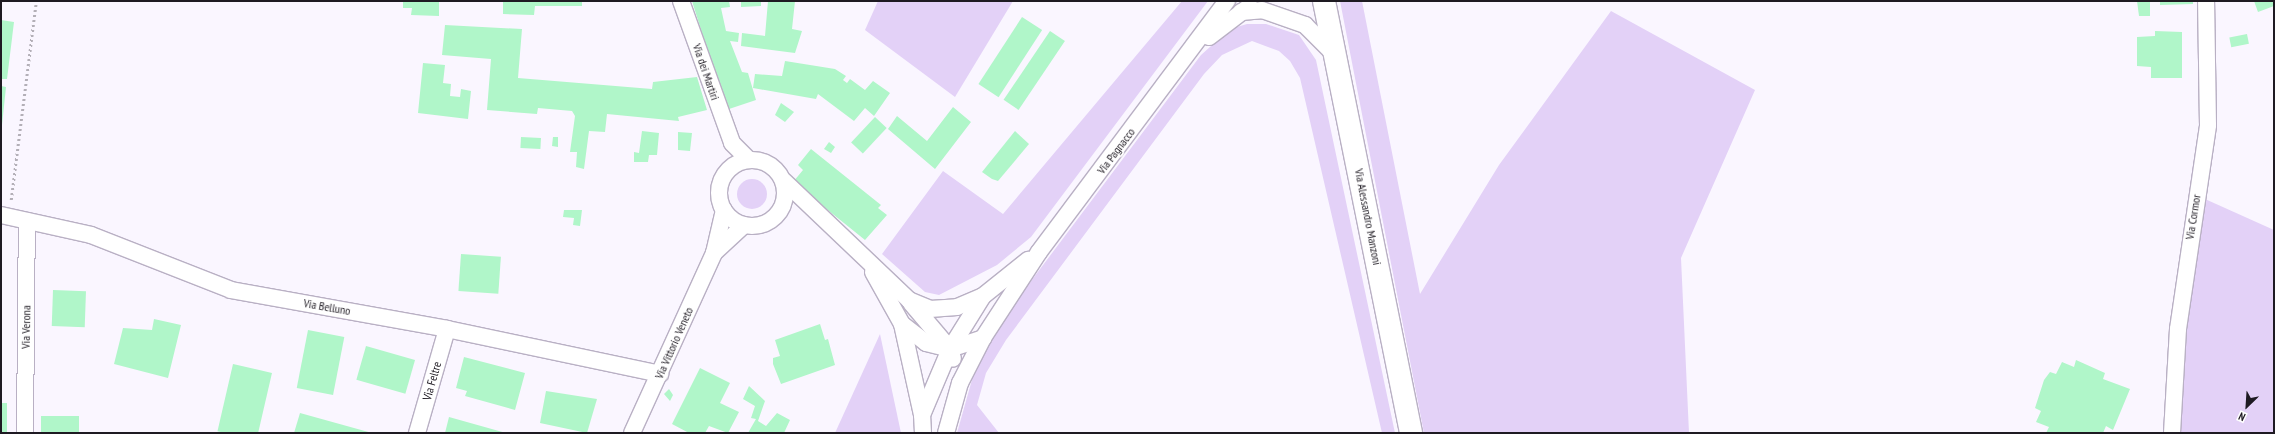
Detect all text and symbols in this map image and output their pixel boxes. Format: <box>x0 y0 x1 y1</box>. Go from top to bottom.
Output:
street label: Via dei Martiri <box>690 42 722 102</box>
street label: Via Pagnacco <box>1094 125 1138 177</box>
street label: Via Alessandro Manzoni <box>1352 167 1384 267</box>
street label: Via Cormor <box>2182 193 2204 241</box>
street label: Via Belluno <box>302 296 352 318</box>
street label: Via Verona <box>18 305 34 349</box>
street label: Via Vittorio Veneto <box>652 305 696 381</box>
street label: Via Feltre <box>420 360 444 402</box>
north arrow <box>2227 386 2267 426</box>
text: N <box>2236 409 2248 424</box>

